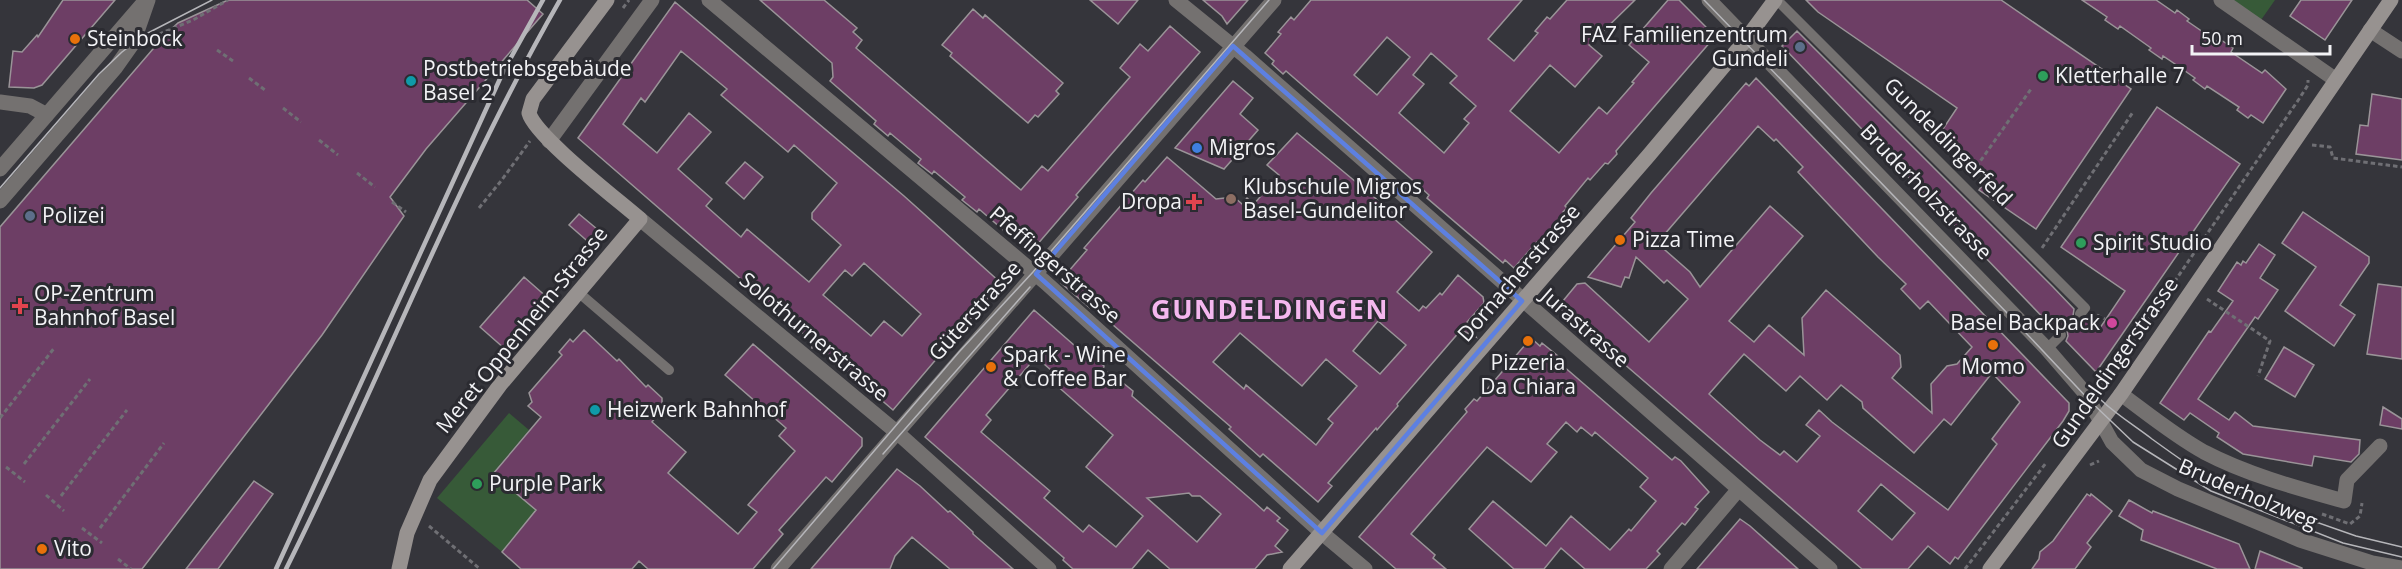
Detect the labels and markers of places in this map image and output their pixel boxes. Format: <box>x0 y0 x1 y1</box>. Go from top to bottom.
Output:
place label: FAZ Familienzentrum Gundeli <box>1581 20 1788 72</box>
place label: Steinbock <box>87 24 183 52</box>
marker: Steinbock <box>68 32 82 46</box>
marker: FAZ Familienzentrum Gundeli <box>1793 40 1807 54</box>
place label: Postbetriebsgebäude Basel 2 <box>423 54 632 106</box>
place label: Kletterhalle 7 <box>2055 61 2185 89</box>
marker: Kletterhalle 7 <box>2036 69 2050 83</box>
marker: Postbetriebsgebäude Basel 2 <box>404 74 418 88</box>
place label: Migros <box>1209 133 1276 161</box>
marker: Migros <box>1190 141 1204 155</box>
place label: Klubschule Migros Basel-Gundelitor <box>1243 172 1422 224</box>
place label: Dropa <box>1121 187 1182 215</box>
marker: Klubschule Migros Basel-Gundelitor <box>1224 192 1238 206</box>
marker: Dropa <box>1187 195 1201 209</box>
place label: Polizei <box>42 201 105 229</box>
marker: Polizei <box>23 209 37 223</box>
place label: Pizza Time <box>1632 225 1735 253</box>
place label: Spirit Studio <box>2093 228 2212 256</box>
marker: Pizza Time <box>1613 233 1627 247</box>
marker: Spirit Studio <box>2074 236 2088 250</box>
place label: OP-Zentrum Bahnhof Basel <box>34 279 175 331</box>
marker: OP-Zentrum Bahnhof Basel <box>11 297 29 315</box>
place label: Basel Backpack <box>1950 308 2100 336</box>
marker: Basel Backpack <box>2105 316 2119 330</box>
marker: Pizzeria Da Chiara <box>1521 334 1535 348</box>
marker: Momo <box>1986 338 2000 352</box>
place label: Spark - Wine & Coffee Bar <box>1003 340 1127 392</box>
place label: Pizzeria Da Chiara <box>1480 348 1576 400</box>
place label: Momo <box>1961 352 2025 380</box>
marker: Spark - Wine & Coffee Bar <box>984 360 998 374</box>
place label: Heizwerk Bahnhof <box>607 395 788 423</box>
marker: Heizwerk Bahnhof <box>588 403 602 417</box>
place label: Purple Park <box>489 469 602 497</box>
marker: Purple Park <box>470 477 484 491</box>
place label: Vito <box>54 534 92 562</box>
marker: Vito <box>35 542 49 556</box>

